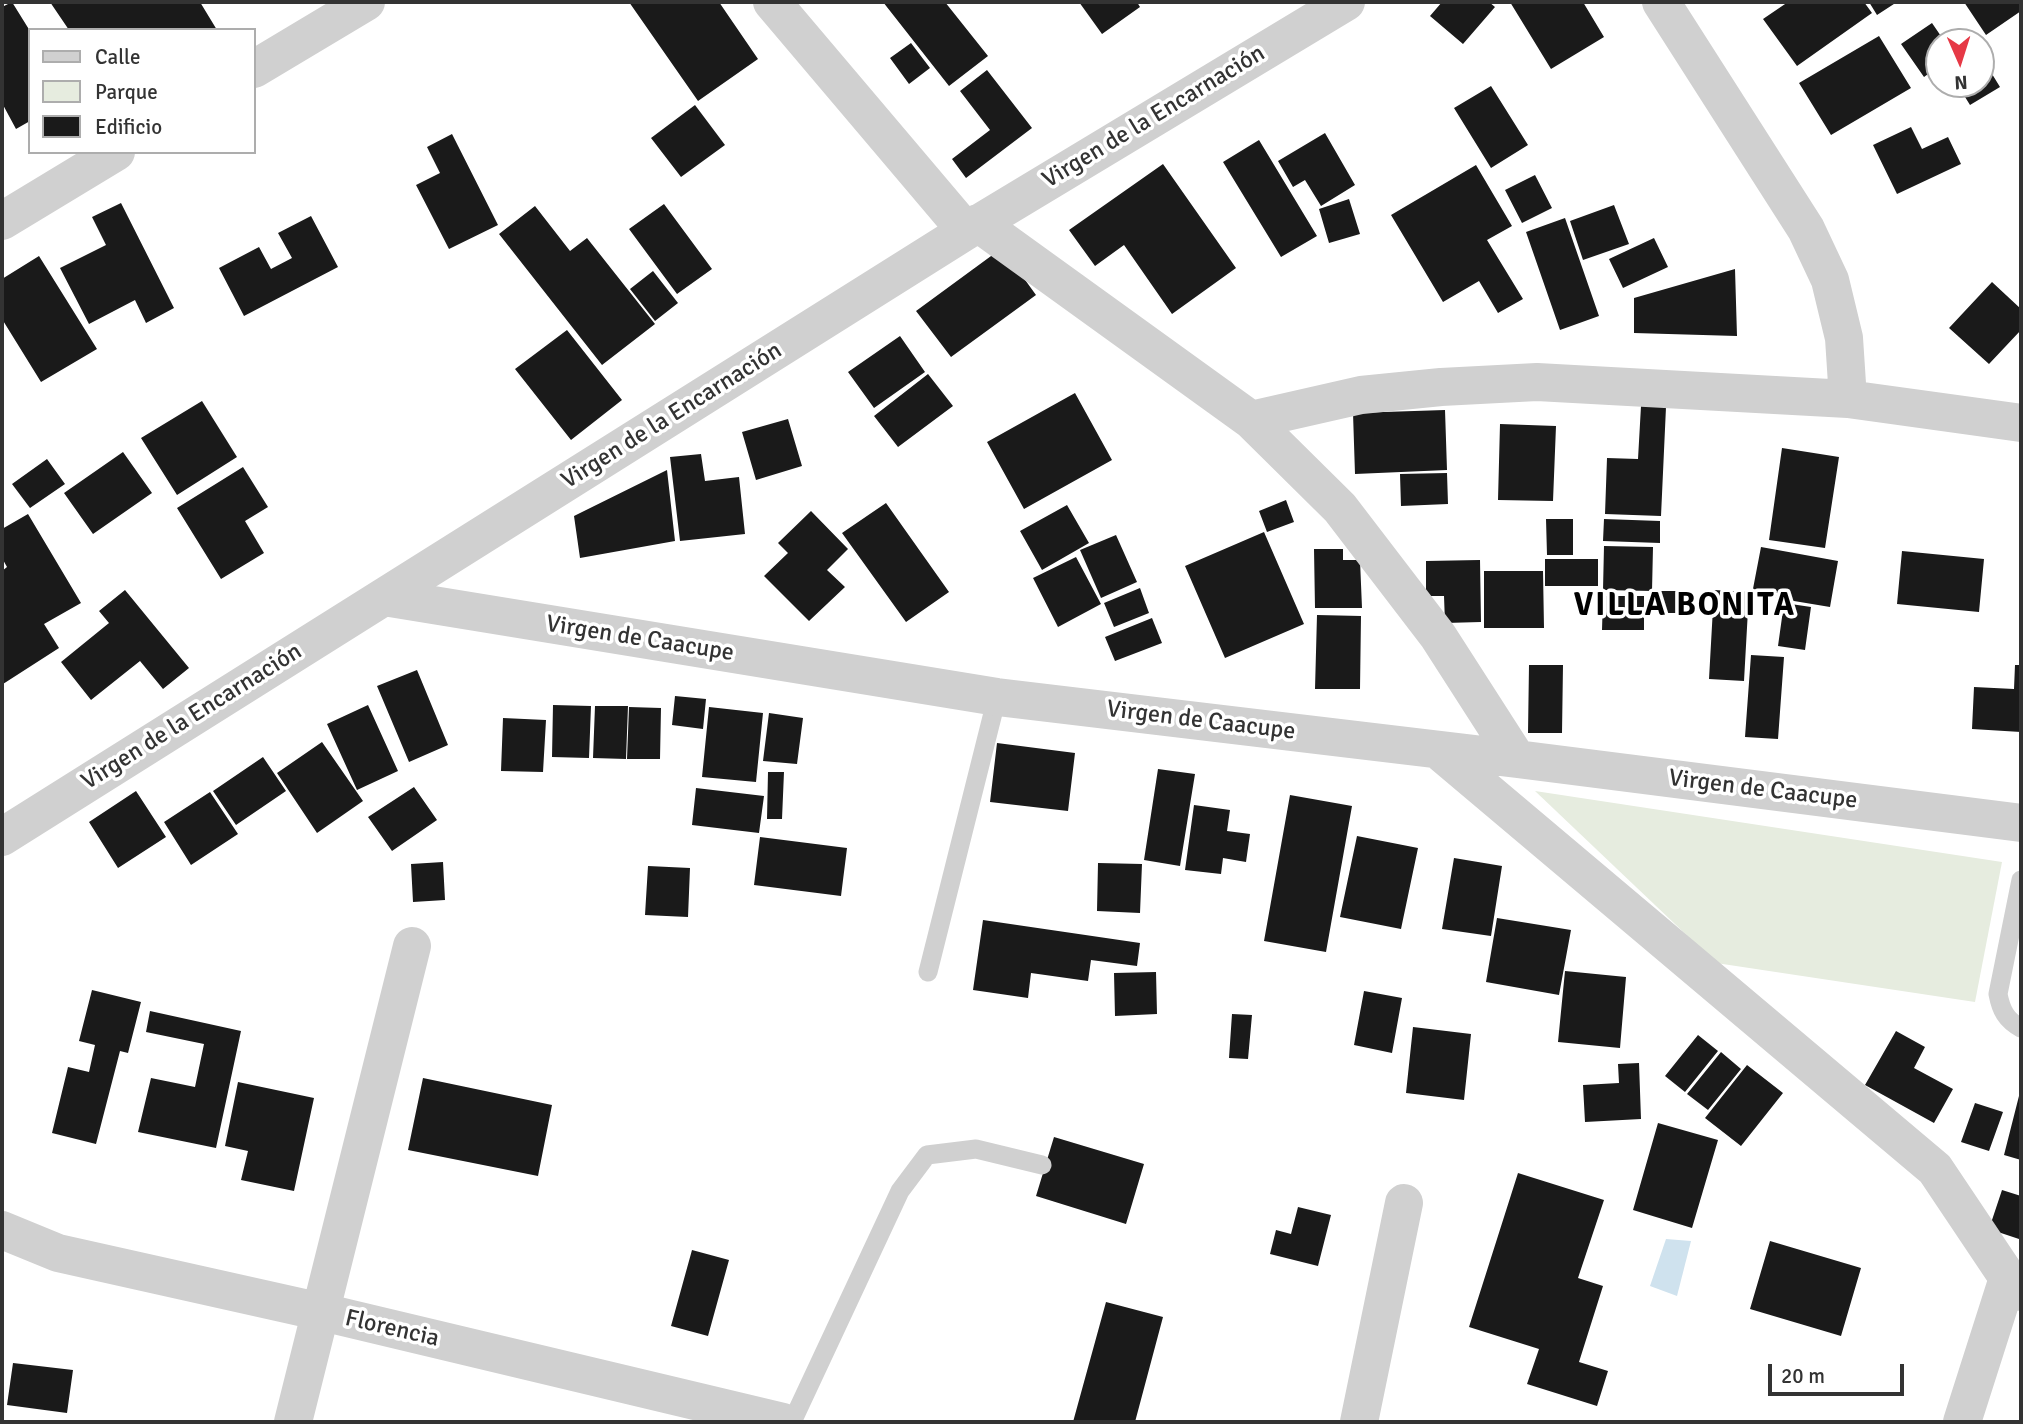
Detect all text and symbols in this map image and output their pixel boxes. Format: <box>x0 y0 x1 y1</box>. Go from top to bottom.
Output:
legend <box>28 28 256 154</box>
north arrow <box>1925 28 1995 98</box>
street label: Virgen de la Encarnación <box>1038 39 1270 195</box>
text: Calle <box>95 44 141 70</box>
text: N <box>1954 70 1968 94</box>
text: Parque <box>95 79 158 105</box>
text: Edificio <box>95 114 162 140</box>
street label: Virgen de la Encarnación <box>557 336 787 496</box>
district label: VILLA BONITA <box>1575 588 1795 626</box>
street label: Virgen de Caacupe <box>544 610 736 668</box>
street label: Virgen de la Encarnación <box>77 637 307 797</box>
street label: Virgen de Caacupe <box>1105 695 1297 747</box>
street label: Virgen de Caacupe <box>1667 764 1859 816</box>
street label: Florencia <box>342 1304 442 1354</box>
scale bar <box>1771 1350 1908 1394</box>
text: 20 m <box>1781 1363 1825 1389</box>

